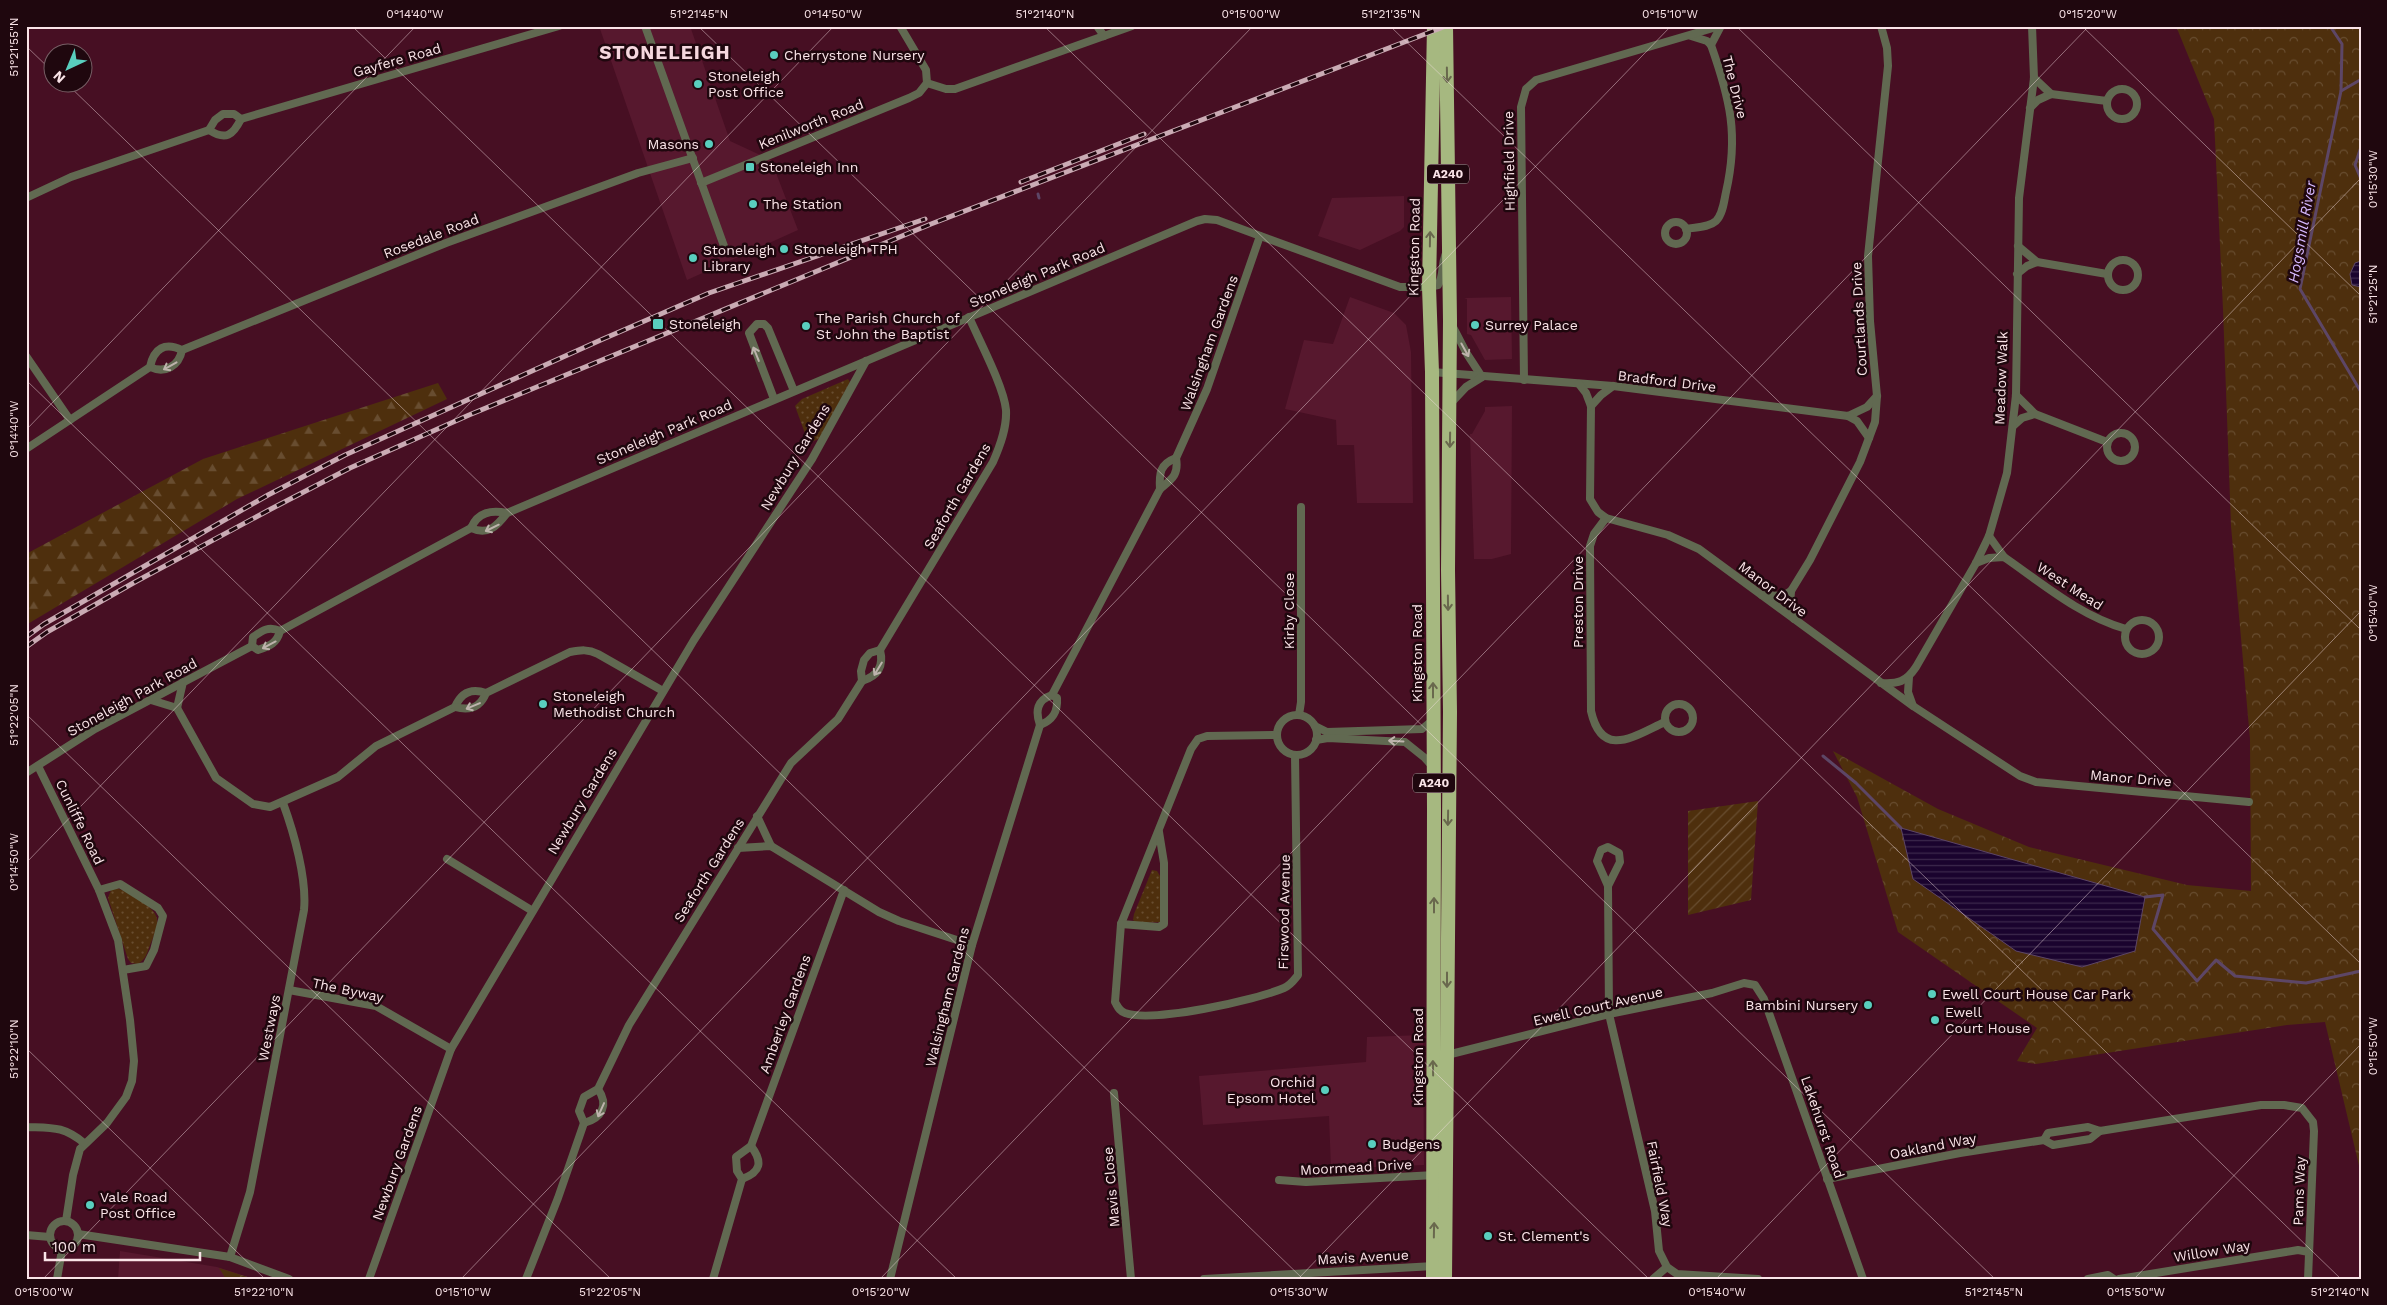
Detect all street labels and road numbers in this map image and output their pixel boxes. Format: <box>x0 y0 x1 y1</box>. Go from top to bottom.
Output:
street label: Gayfere Road <box>351 40 443 80</box>
street label: The Drive <box>1719 54 1751 120</box>
street label: Kenilworth Road <box>756 96 866 152</box>
street label: Highfield Drive <box>1500 111 1518 211</box>
road number: A240 <box>1427 164 1469 183</box>
street label: Kingston Road <box>1405 198 1423 296</box>
street label: Rosedale Road <box>381 210 481 262</box>
street label: Stoneleigh Park Road <box>967 239 1107 311</box>
street label: Courtlands Drive <box>1848 261 1870 377</box>
street label: Walsingham Gardens <box>1177 273 1241 413</box>
street label: Meadow Walk <box>1991 331 2011 425</box>
street label: Bradford Drive <box>1617 367 1717 395</box>
street label: Stoneleigh Park Road <box>594 396 734 468</box>
street label: Newbury Gardens <box>757 401 833 513</box>
street label: Seaforth Gardens <box>920 440 994 552</box>
street label: Preston Drive <box>1570 556 1586 648</box>
street label: Manor Drive <box>1736 558 1810 620</box>
street label: West Mead <box>2034 559 2106 613</box>
street label: Kirby Close <box>1281 573 1297 649</box>
street label: Kingston Road <box>1409 604 1425 702</box>
street label: Stoneleigh Park Road <box>64 655 200 739</box>
street label: Newbury Gardens <box>544 745 620 857</box>
street label: Manor Drive <box>2090 766 2172 790</box>
road number: A240 <box>1413 774 1455 792</box>
street label: Cunliffe Road <box>52 777 108 867</box>
street label: Seaforth Gardens <box>671 815 747 925</box>
street label: Firswood Avenue <box>1275 854 1293 970</box>
street label: Walsingham Gardens <box>922 925 972 1069</box>
street label: Amberley Gardens <box>756 952 814 1076</box>
street label: The Byway <box>311 975 386 1006</box>
street label: Ewell Court Avenue <box>1532 983 1664 1029</box>
street label: Westways <box>255 993 283 1063</box>
street label: Kingston Road <box>1410 1008 1426 1106</box>
street label: Lakehurst Road <box>1798 1074 1848 1180</box>
street label: Newbury Gardens <box>369 1103 425 1223</box>
street label: Oakland Way <box>1888 1130 1979 1162</box>
street label: Fairfield Way <box>1644 1139 1676 1229</box>
street label: Mavis Close <box>1100 1146 1122 1228</box>
street label: Pams Way <box>2290 1155 2308 1226</box>
street label: Moormead Drive <box>1300 1156 1412 1178</box>
street label: Willow Way <box>2173 1237 2252 1265</box>
street label: Mavis Avenue <box>1317 1247 1409 1267</box>

